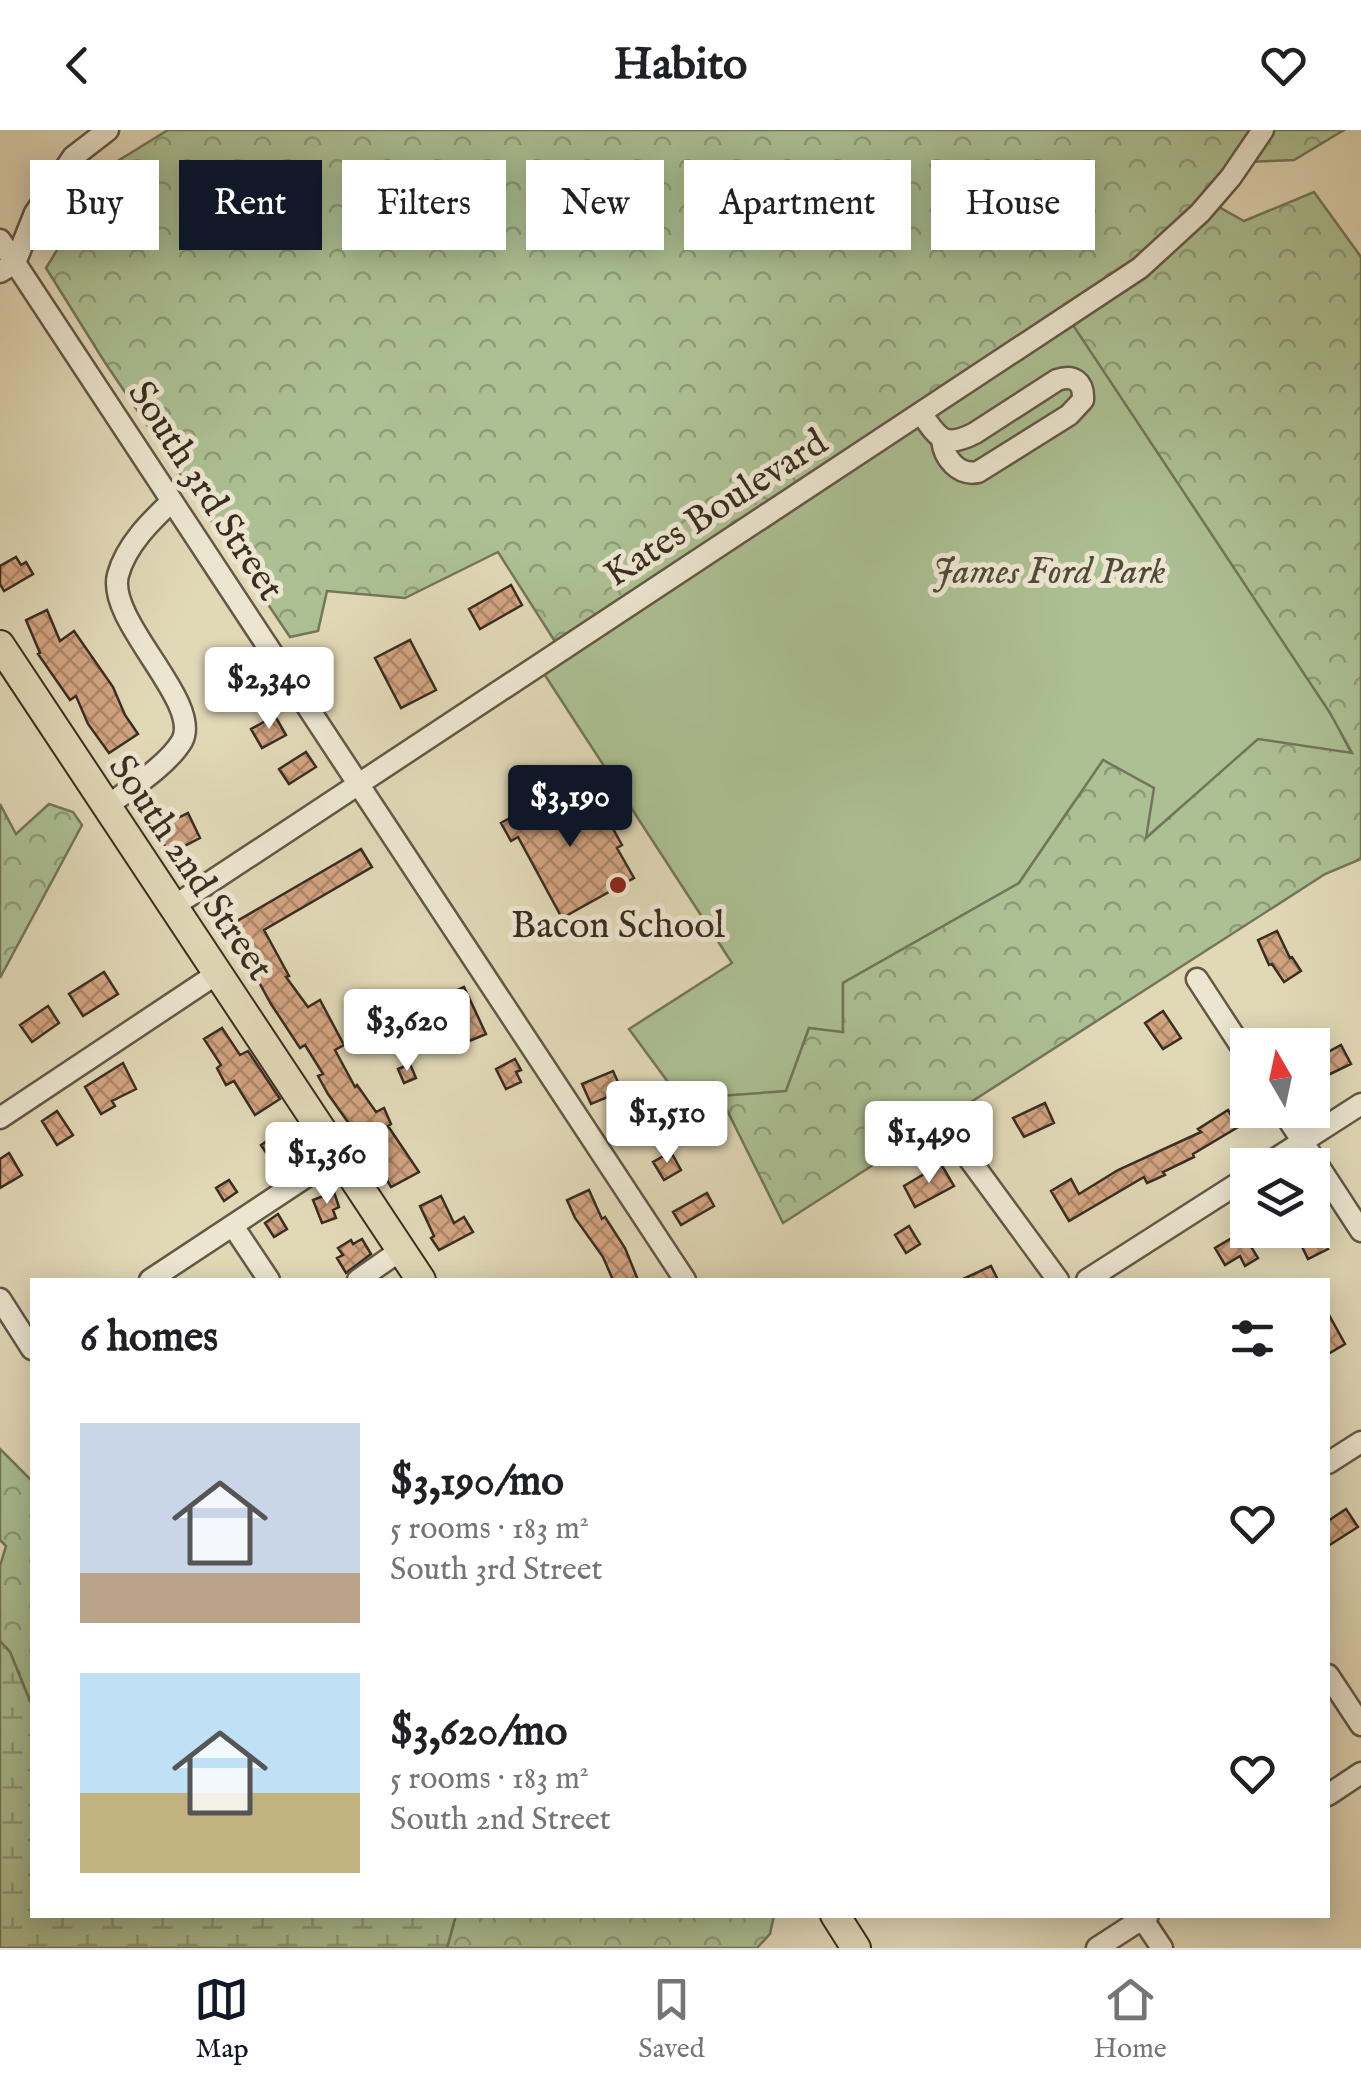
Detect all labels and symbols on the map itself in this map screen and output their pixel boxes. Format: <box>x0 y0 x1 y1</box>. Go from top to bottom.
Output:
street label: South 3rd Street <box>116 373 293 610</box>
street label: Kates Boulevard <box>596 419 838 599</box>
park label: James Ford Park <box>932 549 1166 597</box>
pin: $2,340 <box>188 647 350 732</box>
street label: South 2nd Street <box>96 747 283 991</box>
pin: $3,190 <box>489 765 651 850</box>
marker: Bacon School <box>607 874 629 896</box>
place label: Bacon School <box>511 903 726 951</box>
pin: $3,620 <box>326 989 488 1074</box>
north arrow <box>1230 1028 1330 1128</box>
pin: $1,510 <box>586 1081 748 1166</box>
pin: $1,490 <box>848 1101 1010 1186</box>
pin: $1,360 <box>246 1122 408 1207</box>

